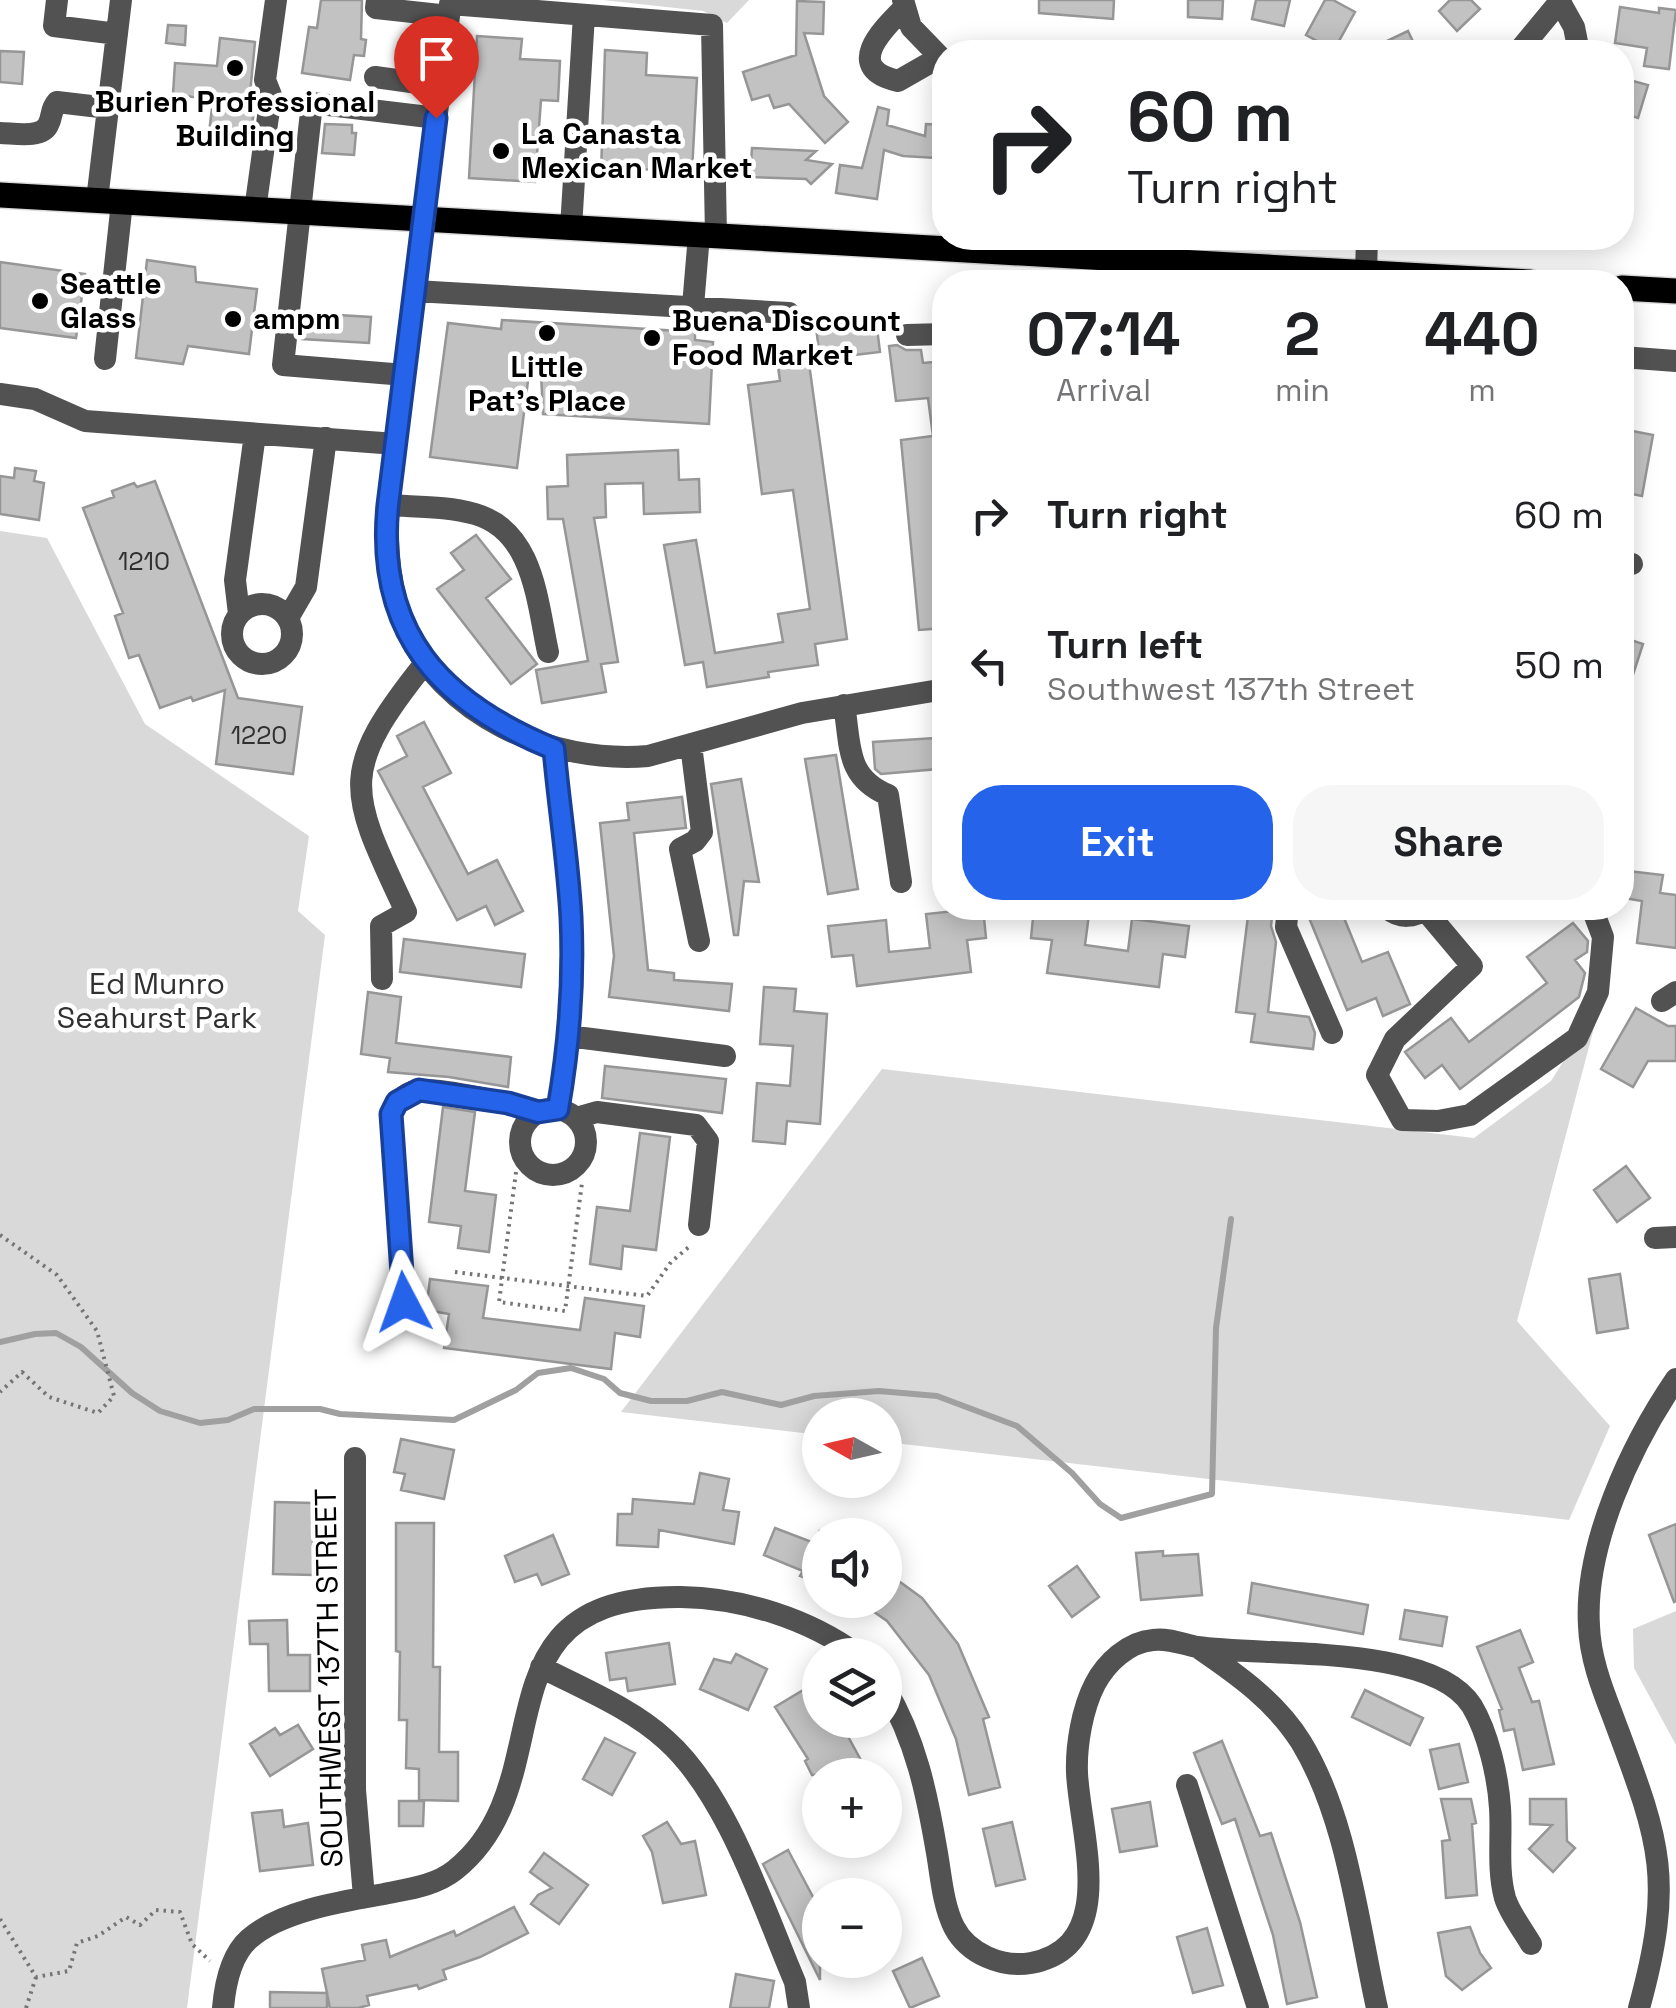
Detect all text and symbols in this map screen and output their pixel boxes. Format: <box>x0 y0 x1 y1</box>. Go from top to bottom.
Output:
pin <box>394 16 479 119</box>
icon: arrive <box>409 31 464 86</box>
marker: Burien Professional Building <box>224 57 246 79</box>
text: 60 m <box>1127 72 1293 161</box>
icon: right <box>962 80 1092 210</box>
place label: Burien Professional Building <box>95 82 375 155</box>
place label: La Canasta Mexican Market <box>521 114 753 187</box>
marker: La Canasta Mexican Market <box>490 140 512 162</box>
text: Turn right <box>1127 159 1338 216</box>
place label: Seattle Glass <box>60 264 162 337</box>
marker: Seattle Glass <box>29 290 51 312</box>
text: 07:14 <box>1026 296 1181 373</box>
text: 2 <box>1285 296 1320 373</box>
text: 440 <box>1424 296 1540 373</box>
place label: ampm <box>253 299 341 338</box>
place label: Buena Discount Food Market <box>672 301 901 374</box>
marker: ampm <box>222 308 244 330</box>
marker: Little Pat's Place <box>536 322 558 344</box>
marker: Buena Discount Food Market <box>641 327 663 349</box>
place label: Little Pat's Place <box>468 347 626 420</box>
text: Arrival <box>1056 370 1151 410</box>
text: min <box>1275 370 1330 410</box>
text: m <box>1468 370 1496 410</box>
icon: right <box>962 488 1017 543</box>
text: Turn right <box>1047 491 1228 539</box>
text: 60 m <box>1514 491 1604 539</box>
house number: 1210 <box>118 545 170 577</box>
text: Turn left <box>1047 621 1203 669</box>
icon: left <box>962 638 1017 693</box>
text: 50 m <box>1514 641 1604 689</box>
text: Southwest 137th Street <box>1047 669 1415 709</box>
house number: 1220 <box>231 719 287 751</box>
button: Exit <box>962 785 1273 900</box>
button: Share <box>1293 785 1604 900</box>
park label: Ed Munro Seahurst Park <box>57 964 257 1037</box>
position arrow <box>352 1250 456 1354</box>
north arrow <box>802 1398 902 1498</box>
map controls <box>802 1398 902 1978</box>
street label: SOUTHWEST 137TH STREET <box>306 1488 351 1868</box>
button: sound <box>802 1518 902 1618</box>
button: layers <box>802 1638 902 1738</box>
button: + <box>802 1758 902 1858</box>
button: − <box>802 1878 902 1978</box>

